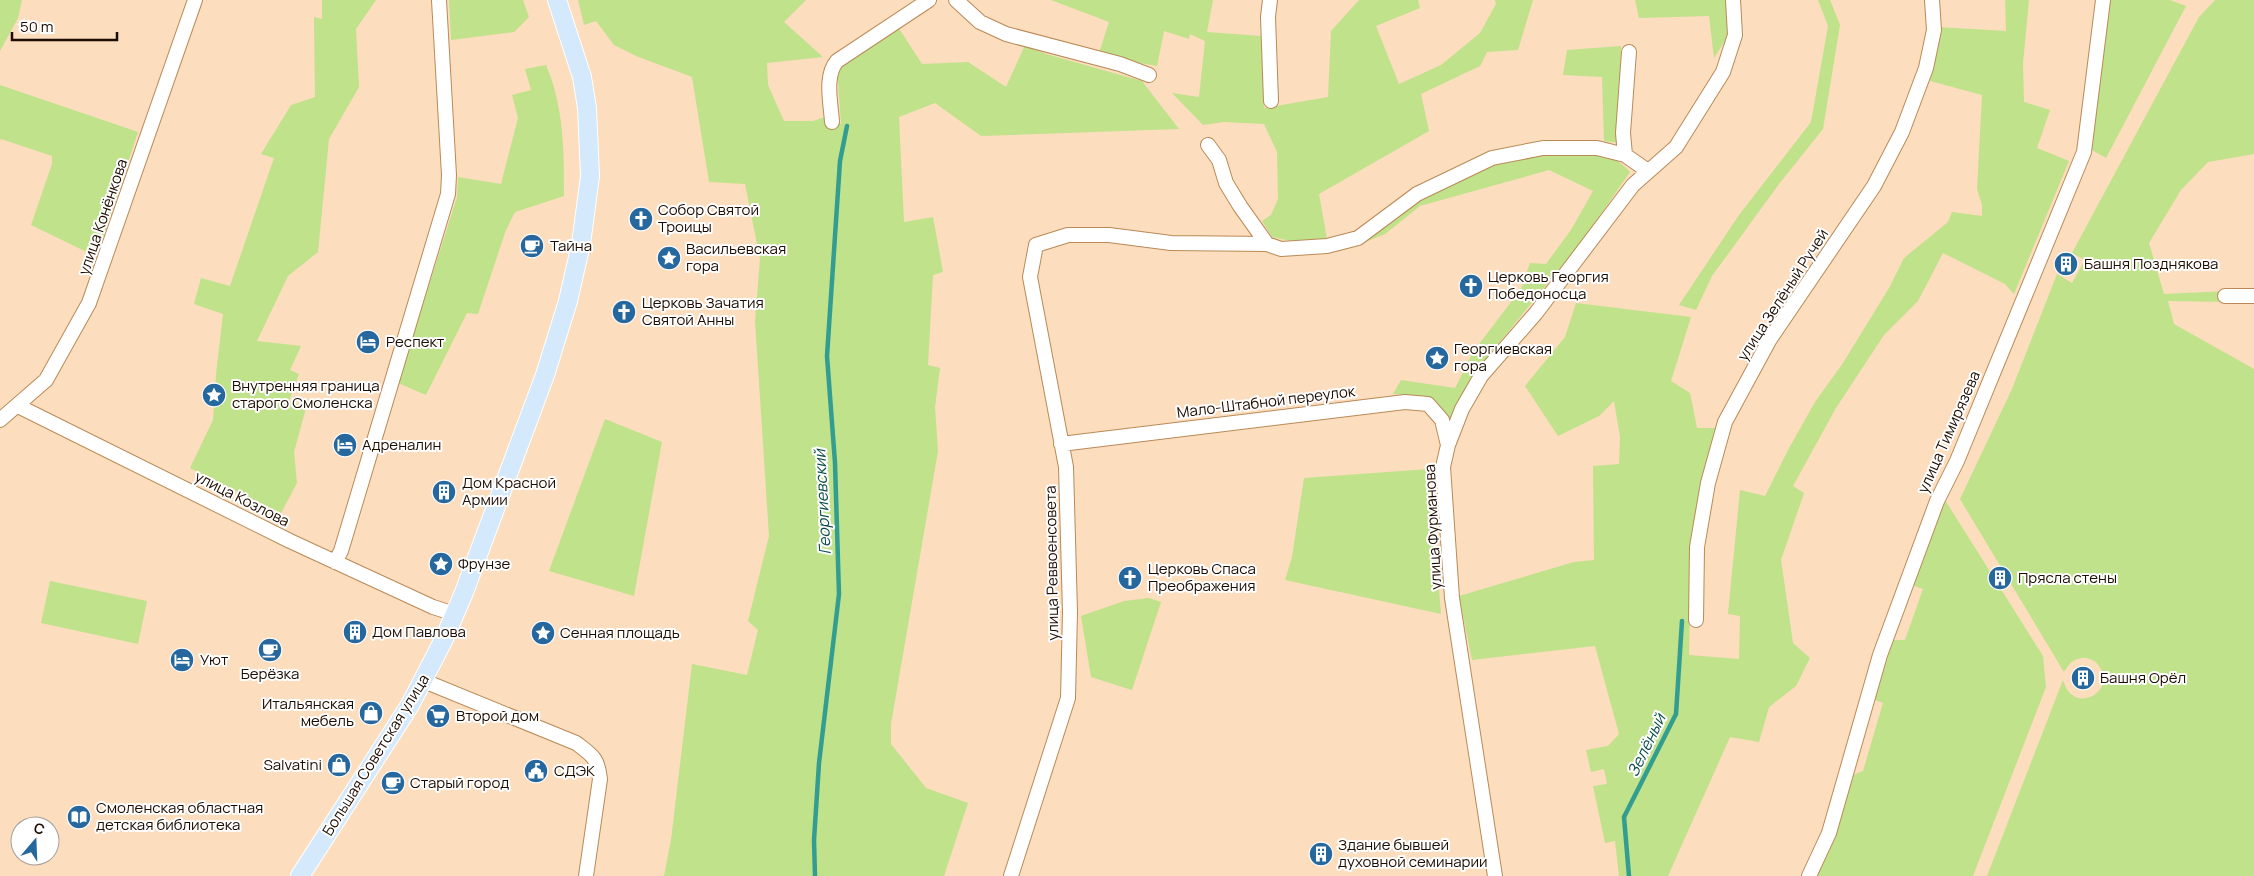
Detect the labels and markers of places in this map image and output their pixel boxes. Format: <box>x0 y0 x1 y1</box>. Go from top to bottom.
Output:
place label: Собор Святой Троицы <box>658 199 759 237</box>
church icon: Собор Святой Троицы <box>628 206 654 232</box>
cafe icon: Тайна <box>519 233 545 259</box>
place label: Тайна <box>550 235 592 256</box>
place label: Васильевская гора <box>686 238 786 276</box>
place icon: Васильевская гора <box>656 245 682 271</box>
building icon: Башня Позднякова <box>2053 251 2079 277</box>
place label: Башня Позднякова <box>2084 253 2218 274</box>
place label: Церковь Георгия Победоносца <box>1488 266 1609 304</box>
church icon: Церковь Георгия Победоносца <box>1458 273 1484 299</box>
place label: Церковь Зачатия Святой Анны <box>642 292 764 330</box>
church icon: Церковь Зачатия Святой Анны <box>611 299 637 325</box>
hotel icon: Респект <box>355 329 381 355</box>
place label: Респект <box>386 331 445 352</box>
place label: Георгиевская гора <box>1454 338 1552 376</box>
place icon: Георгиевская гора <box>1424 345 1450 371</box>
place label: Внутренняя граница старого Смоленска <box>232 375 380 413</box>
place icon: Внутренняя граница старого Смоленска <box>201 382 227 408</box>
hotel icon: Адреналин <box>332 432 358 458</box>
place label: Адреналин <box>362 434 441 455</box>
place label: Дом Красной Армии <box>462 472 556 510</box>
building icon: Дом Красной Армии <box>431 479 457 505</box>
place icon: Фрунзе <box>428 551 454 577</box>
place label: Фрунзе <box>458 553 511 574</box>
place label: Церковь Спаса Преображения <box>1148 558 1256 596</box>
church icon: Церковь Спаса Преображения <box>1117 565 1143 591</box>
building icon: Прясла стены <box>1987 565 2013 591</box>
place label: Прясла стены <box>2018 567 2117 588</box>
building icon: Дом Павлова <box>342 619 368 645</box>
place icon: Сенная площадь <box>530 620 556 646</box>
place label: Дом Павлова <box>372 621 466 642</box>
place label: Сенная площадь <box>560 622 680 643</box>
cafe icon: Берёзка <box>257 637 283 663</box>
hotel icon: Уют <box>169 647 195 673</box>
place label: Уют <box>200 649 229 670</box>
place label: Берёзка <box>241 663 299 684</box>
building icon: Башня Орёл <box>2070 665 2096 691</box>
place label: Башня Орёл <box>2100 667 2186 688</box>
place label: Итальянская мебель <box>262 693 354 731</box>
shop icon: Итальянская мебель <box>358 700 384 726</box>
supermarket icon: Второй дом <box>425 703 451 729</box>
place label: Второй дом <box>456 705 539 726</box>
shop icon: Salvatini <box>326 752 352 778</box>
place label: Salvatini <box>263 754 322 775</box>
public building icon: СДЭК <box>523 758 549 784</box>
place label: СДЭК <box>554 760 595 781</box>
cafe icon: Старый город <box>380 770 406 796</box>
place label: Старый город <box>410 772 509 793</box>
place label: Смоленская областная детская библиотека <box>96 797 263 835</box>
library icon: Смоленская областная детская библиотека <box>66 804 92 830</box>
place label: Здание бывшей духовной семинарии <box>1338 834 1488 872</box>
building icon: Здание бывшей духовной семинарии <box>1308 841 1334 867</box>

